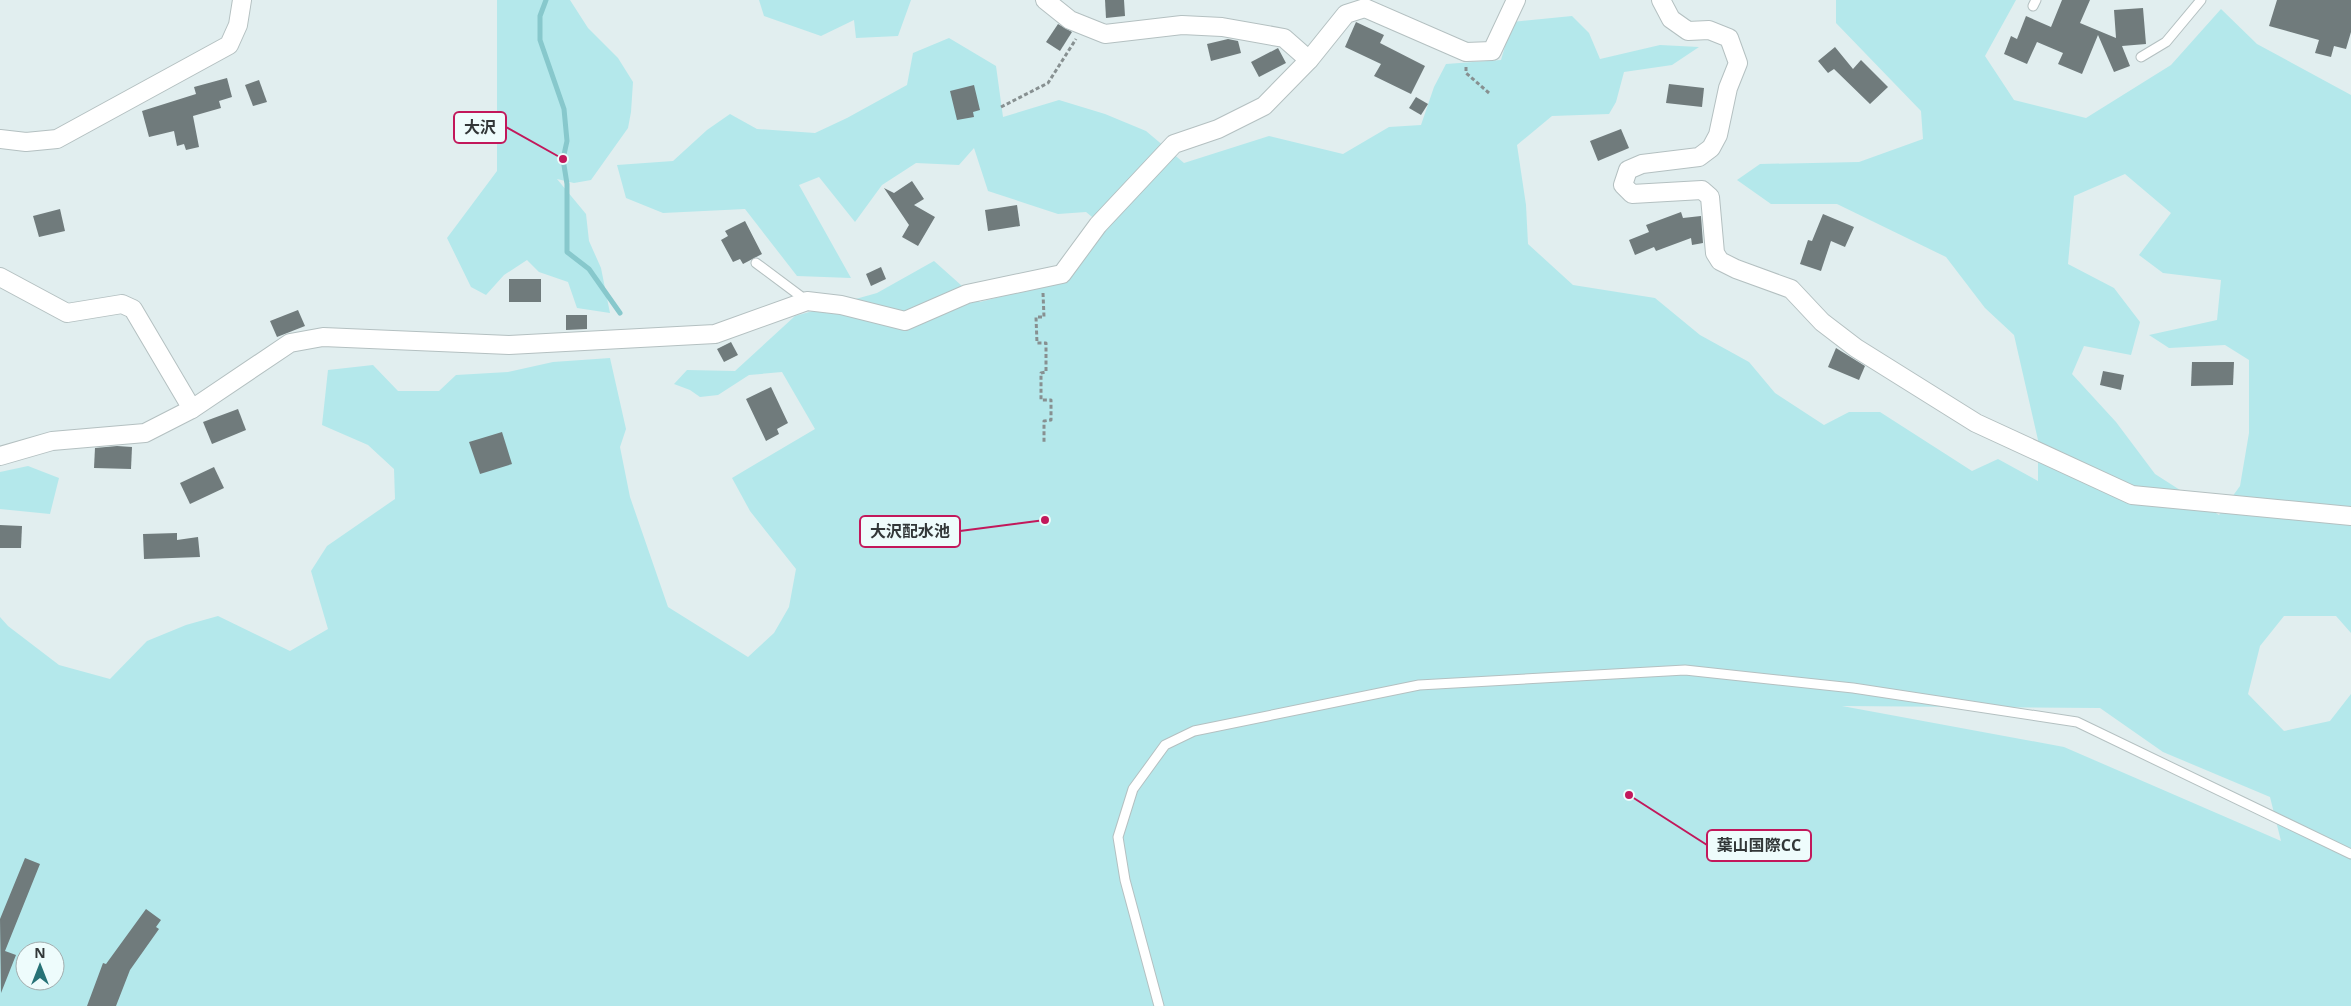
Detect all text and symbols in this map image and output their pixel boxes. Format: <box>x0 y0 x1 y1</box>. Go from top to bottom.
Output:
callout: 大沢 <box>454 112 506 143</box>
text: 大沢 <box>464 116 496 138</box>
callout: 大沢配水池 <box>860 516 960 547</box>
text: 大沢配水池 <box>870 520 950 542</box>
callout: 葉山国際CC <box>1707 830 1811 861</box>
text: 葉山国際CC <box>1717 834 1801 856</box>
north arrow <box>15 941 65 991</box>
text: N <box>34 943 46 962</box>

